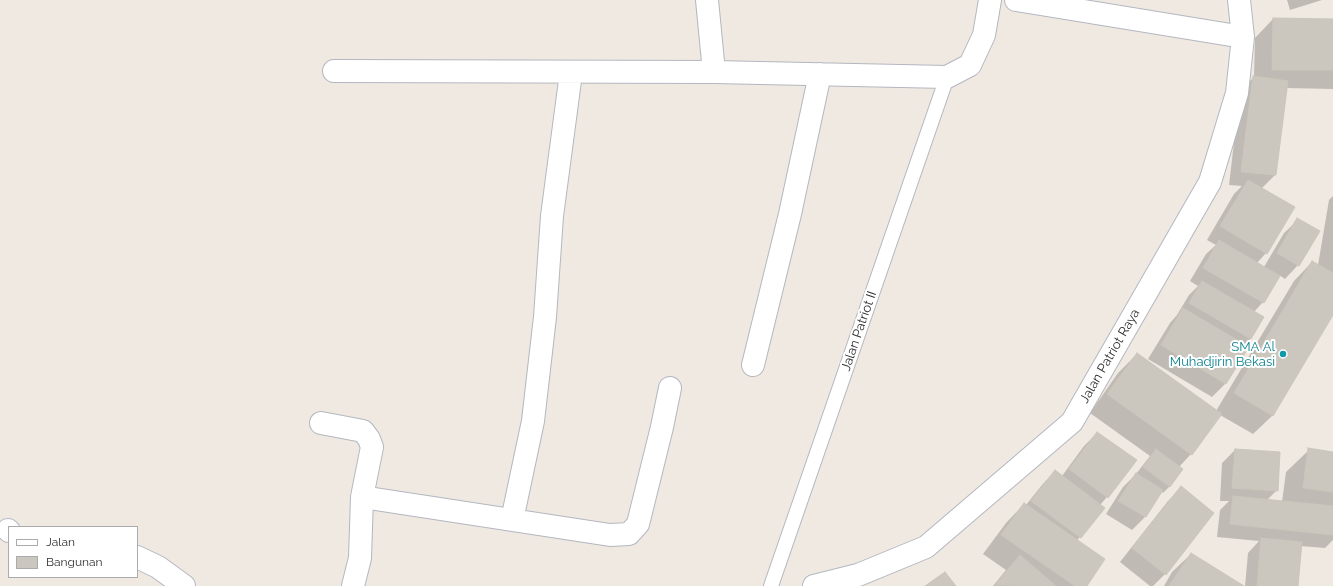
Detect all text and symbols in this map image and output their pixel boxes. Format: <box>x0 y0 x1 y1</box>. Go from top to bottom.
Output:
street label: Jalan Patriot II <box>838 289 880 373</box>
street label: Jalan Patriot Raya <box>1077 306 1143 406</box>
place label: SMA Al Muhadjirin Bekasi <box>1170 339 1275 370</box>
marker: SMA Al Muhadjirin Bekasi <box>1278 349 1288 359</box>
legend <box>8 526 138 578</box>
text: Jalan <box>46 535 75 549</box>
text: Bangunan <box>46 555 103 569</box>

